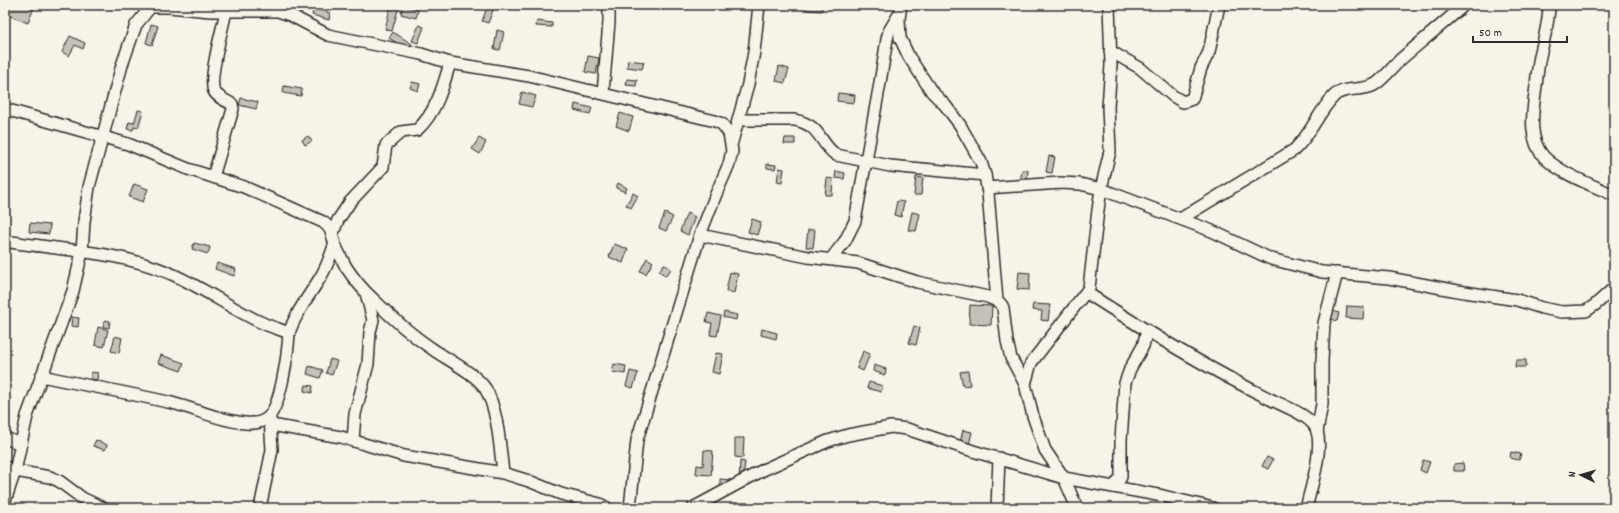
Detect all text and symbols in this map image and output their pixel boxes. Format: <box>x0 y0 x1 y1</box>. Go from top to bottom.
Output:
scale bar <box>1473 18 1567 44</box>
text: 50 m <box>1479 25 1502 42</box>
north arrow <box>1561 455 1601 495</box>
text: N <box>1565 470 1581 478</box>

